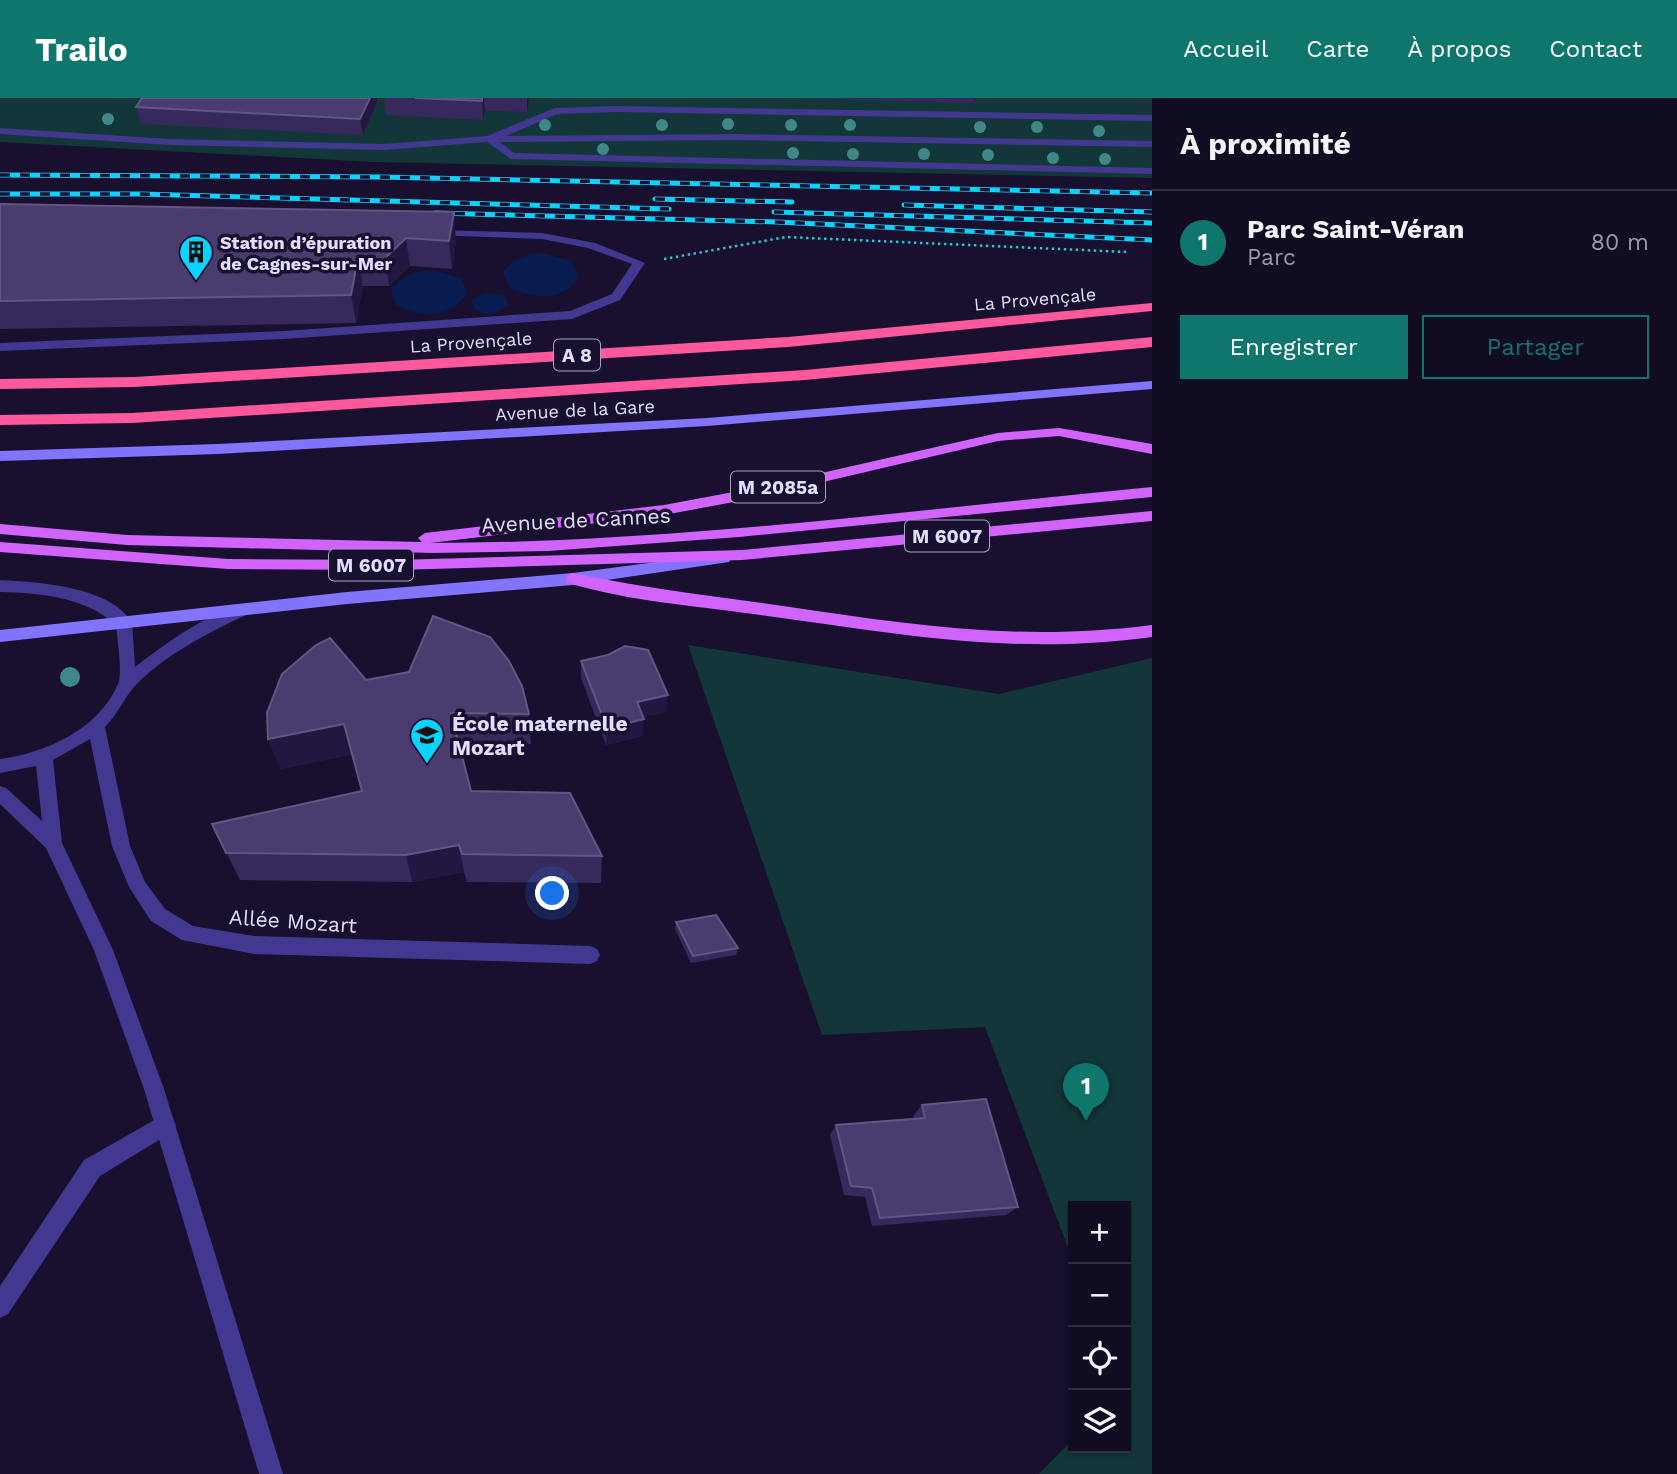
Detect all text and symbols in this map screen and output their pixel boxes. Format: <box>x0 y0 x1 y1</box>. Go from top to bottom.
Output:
text: Trailo <box>35 30 128 69</box>
text: Accueil <box>1183 35 1268 63</box>
text: Carte <box>1306 35 1369 63</box>
text: À propos <box>1407 35 1511 63</box>
text: Contact <box>1549 35 1642 63</box>
text: À proximité <box>1180 126 1351 161</box>
text: Parc Saint-Véran <box>1247 214 1464 244</box>
text: 1 <box>1198 229 1208 256</box>
text: 80 m <box>1591 229 1649 256</box>
place label: Station d’épuration de Cagnes-sur-Mer <box>220 232 392 274</box>
building icon: Station d’épuration de Cagnes-sur-Mer <box>177 233 215 282</box>
text: Parc <box>1247 244 1296 271</box>
street label: La Provençale <box>973 283 1097 315</box>
button: Enregistrer <box>1180 315 1408 379</box>
button: Partager <box>1422 315 1649 379</box>
street label: La Provençale <box>409 327 533 357</box>
road number: A 8 <box>554 340 600 370</box>
street label: Avenue de la Gare <box>495 395 655 425</box>
road number: M 2085a <box>731 472 825 502</box>
street label: Avenue de Cannes <box>481 503 671 537</box>
road number: M 6007 <box>905 520 989 551</box>
road number: M 6007 <box>329 550 413 580</box>
place label: École maternelle Mozart <box>452 711 628 760</box>
school or university icon: École maternelle Mozart <box>408 716 446 765</box>
your location <box>535 876 569 910</box>
street label: Allée Mozart <box>228 904 358 938</box>
pin: 1 <box>1063 1063 1109 1121</box>
map controls <box>1068 1201 1131 1453</box>
button: + <box>1068 1201 1131 1264</box>
button: − <box>1068 1264 1131 1327</box>
button: locate <box>1068 1327 1131 1390</box>
button: layers <box>1068 1390 1131 1453</box>

